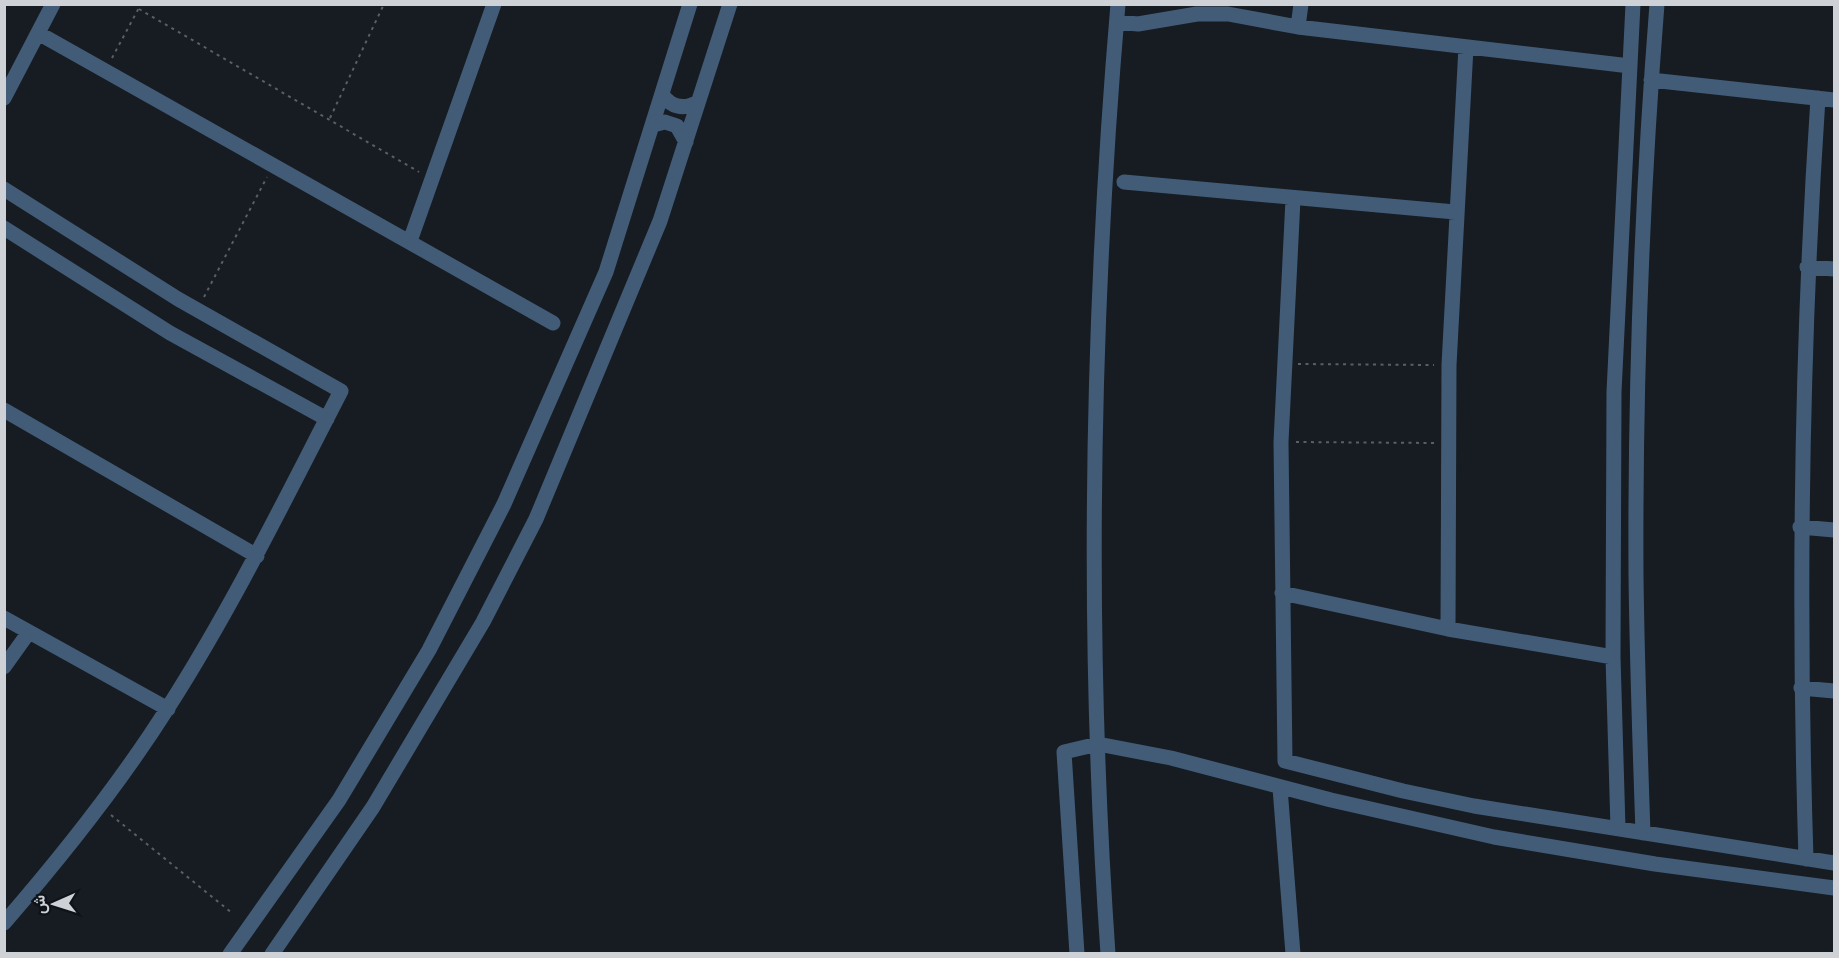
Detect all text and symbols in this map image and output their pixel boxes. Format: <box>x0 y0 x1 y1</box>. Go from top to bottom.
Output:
north arrow <box>24 874 84 934</box>
text: ش <box>30 895 50 915</box>

